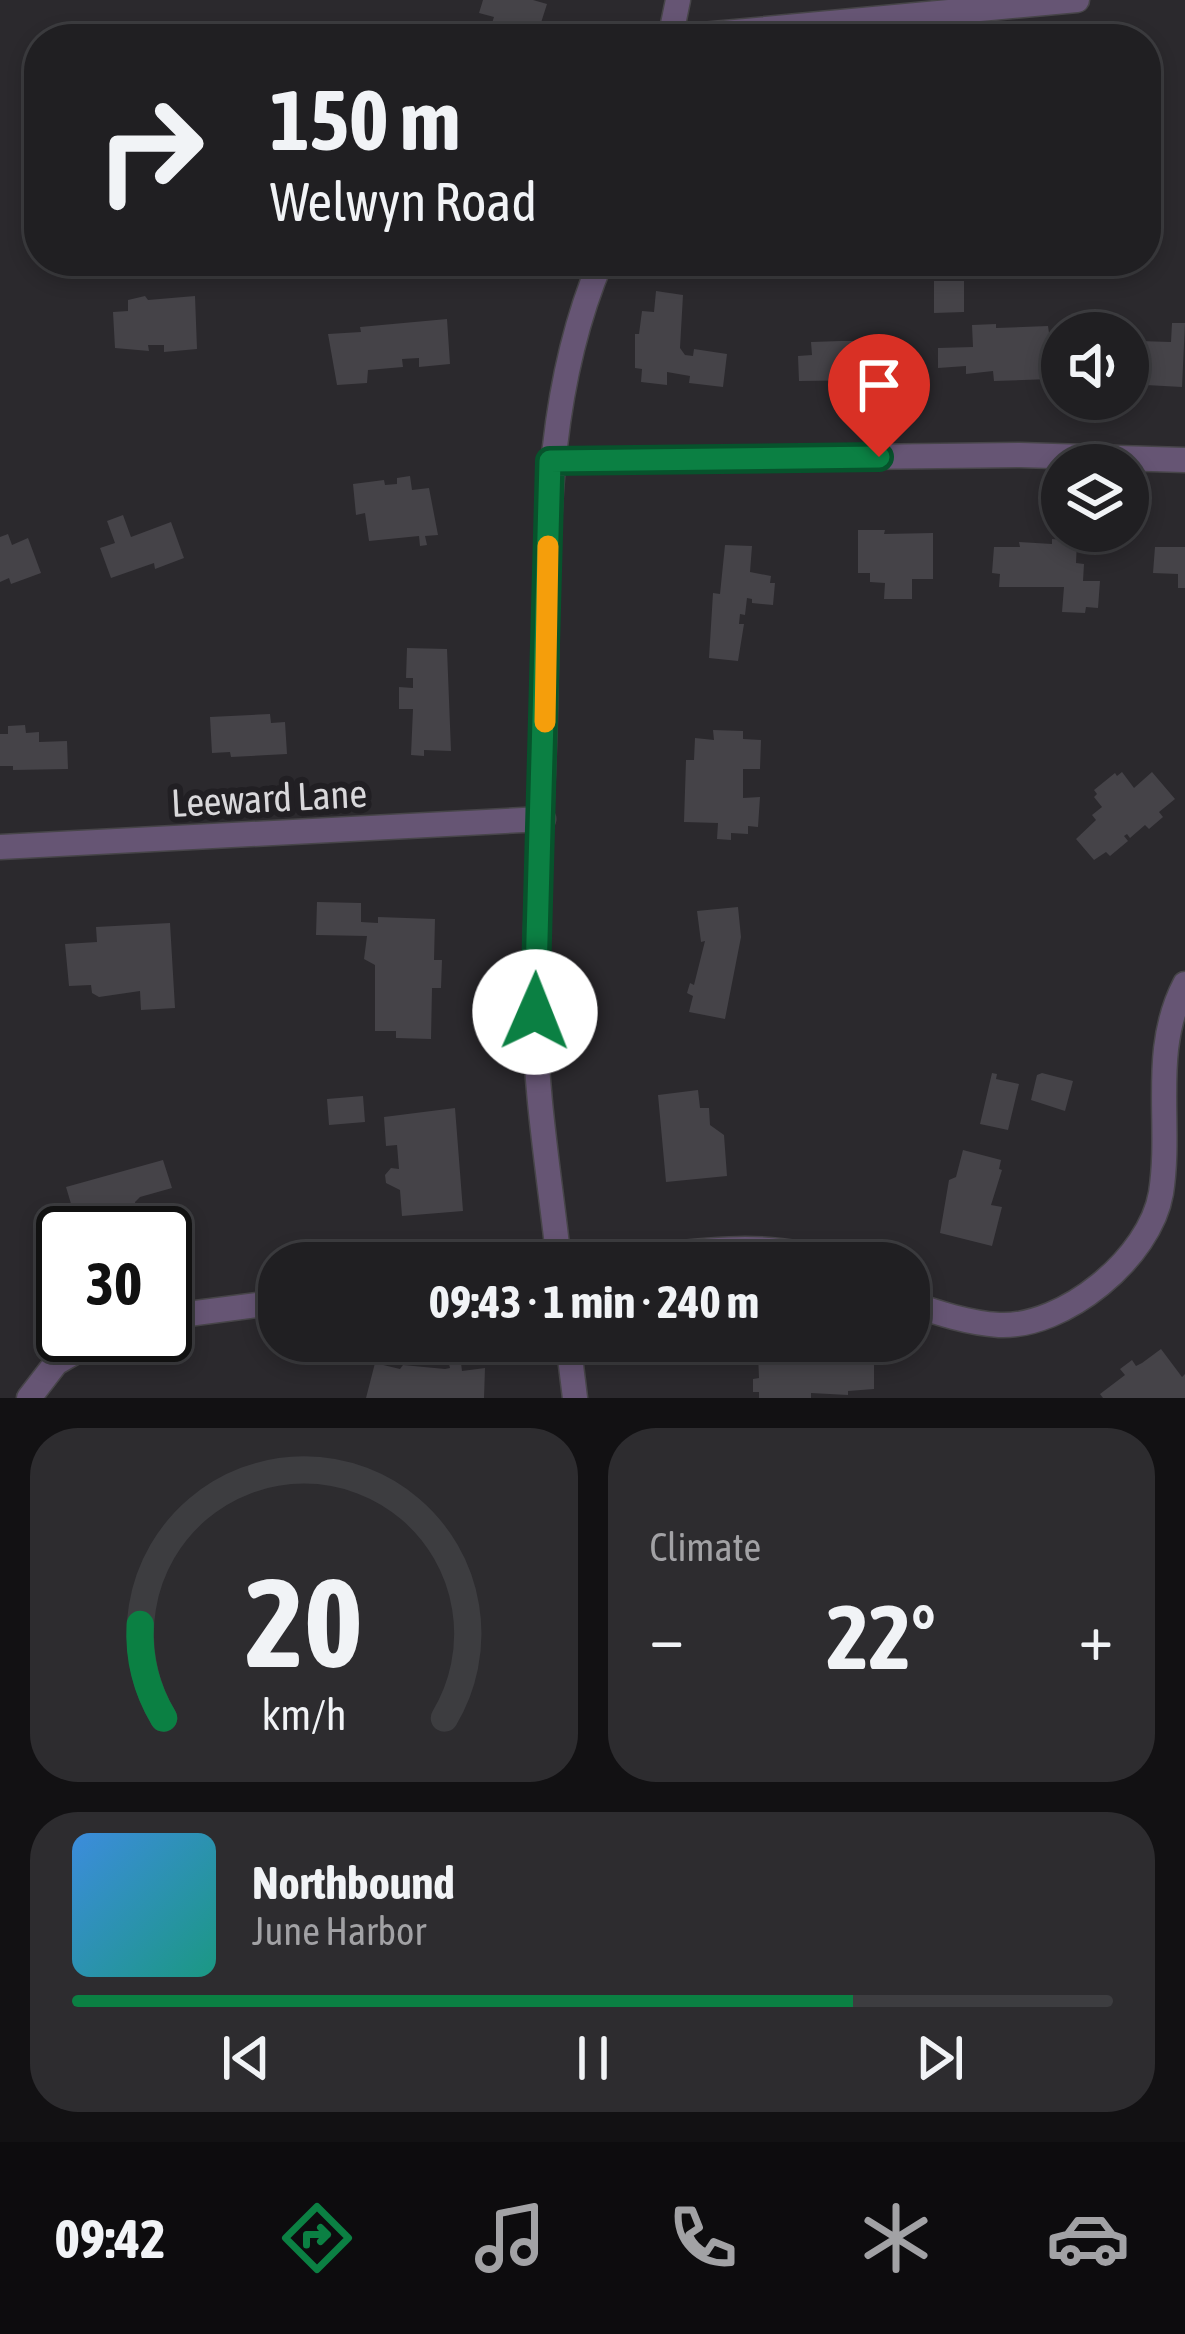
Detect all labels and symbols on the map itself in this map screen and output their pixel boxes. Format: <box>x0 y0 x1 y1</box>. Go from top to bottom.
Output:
pin <box>828 334 930 457</box>
street label: Leeward Lane <box>170 771 368 825</box>
position arrow <box>472 949 598 1075</box>
speed limit sign: 30 <box>36 1206 192 1362</box>

